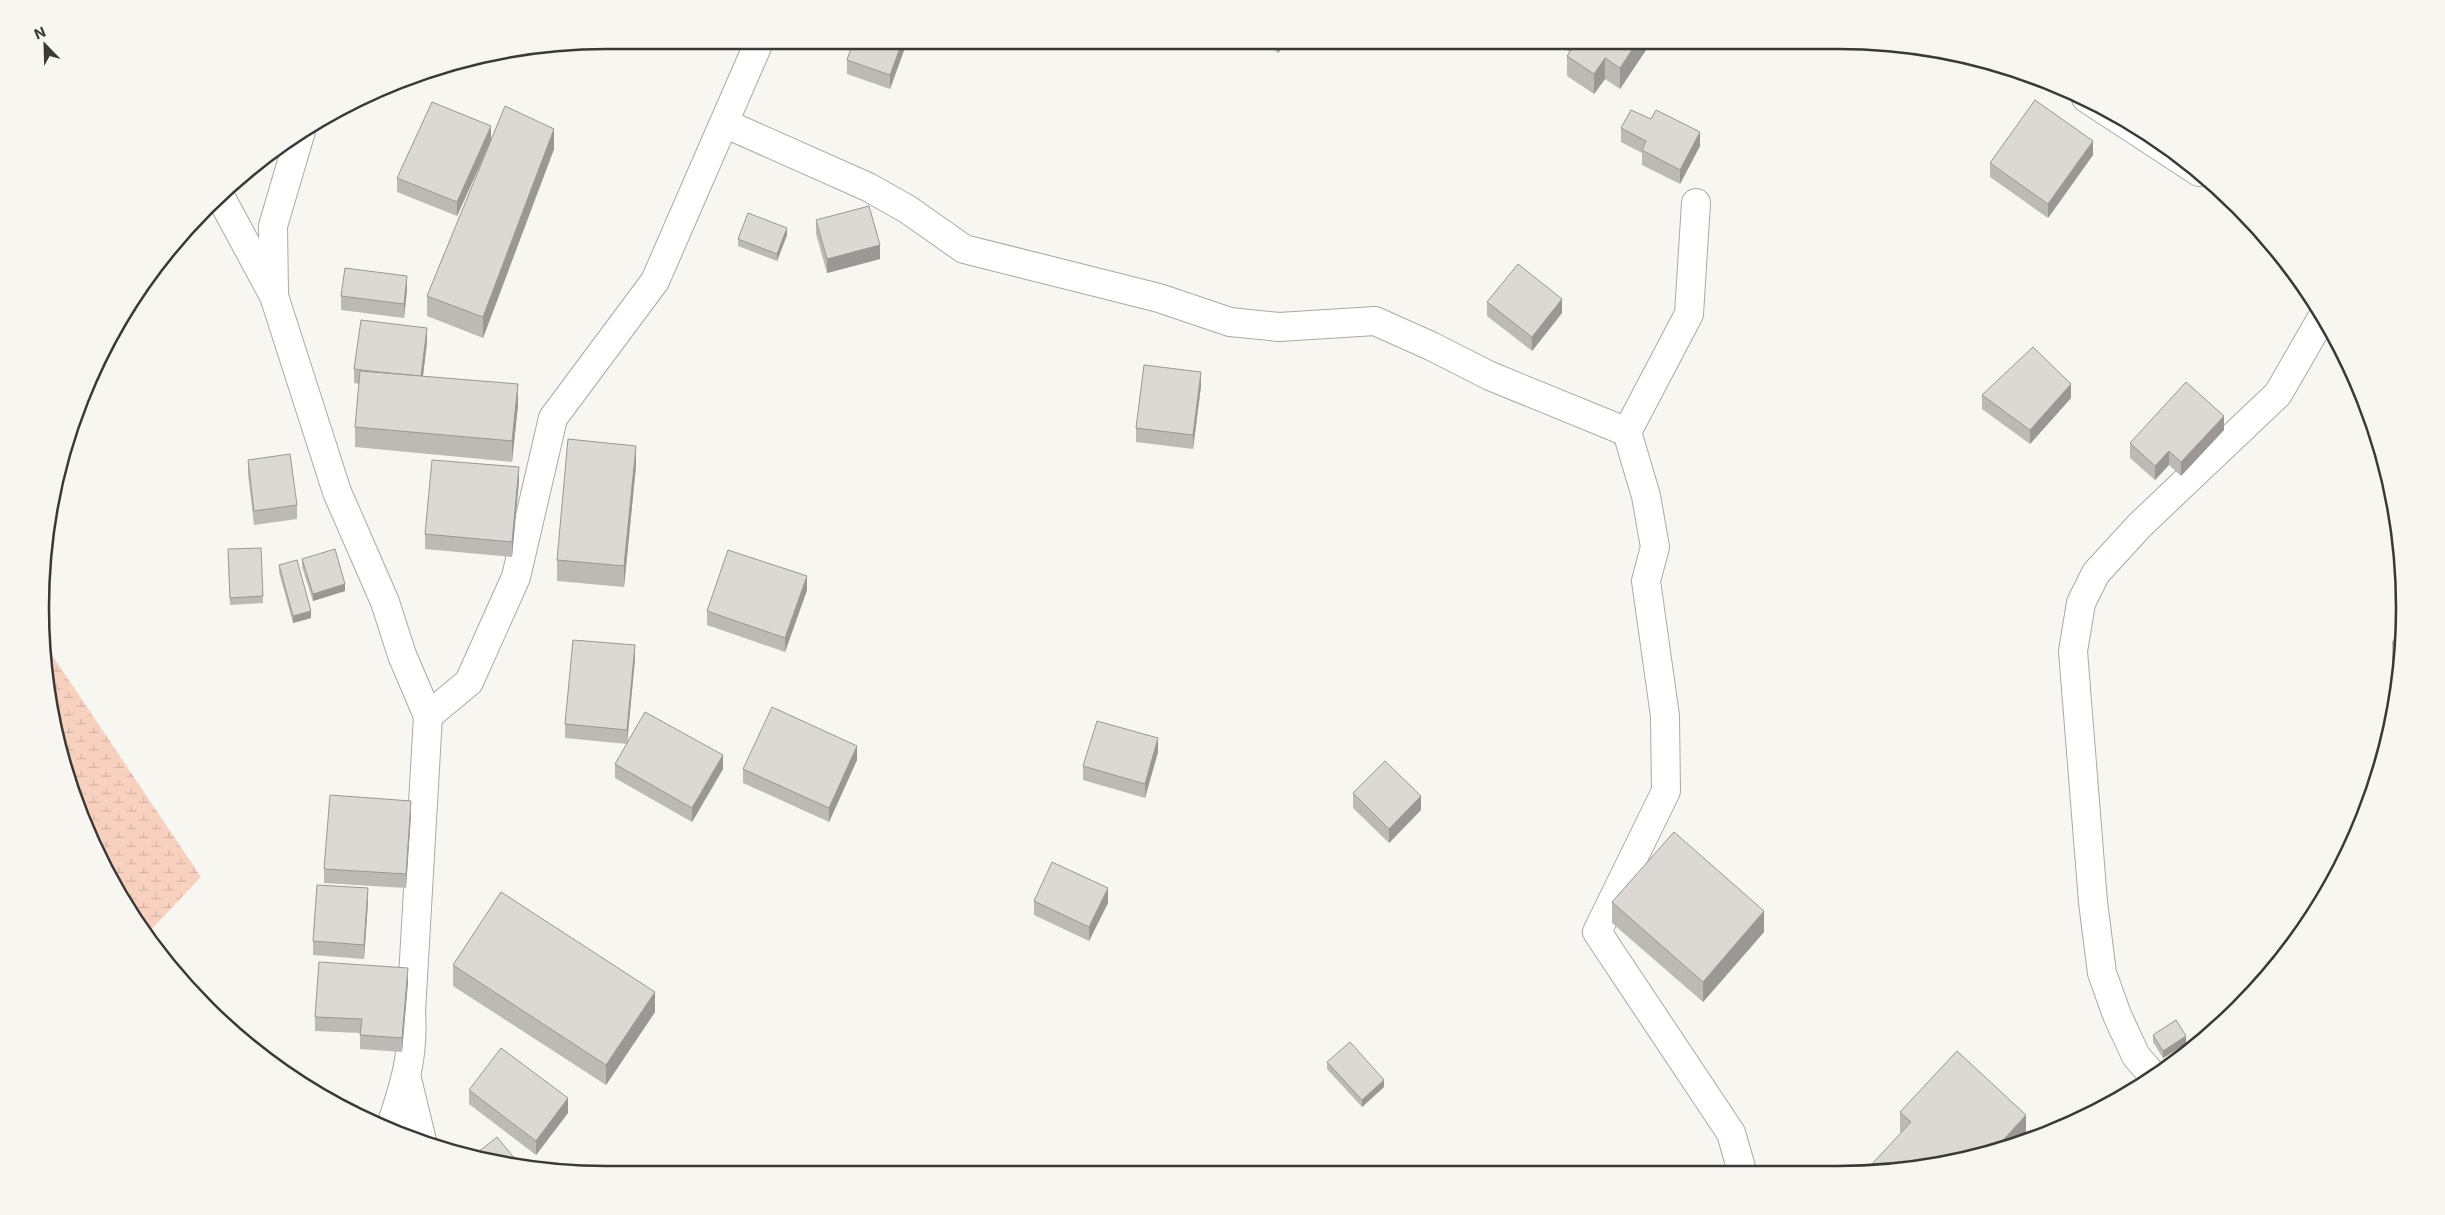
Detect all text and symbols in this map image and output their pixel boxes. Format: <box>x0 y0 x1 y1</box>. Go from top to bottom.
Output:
north arrow <box>20 20 70 70</box>
text: N <box>31 23 48 42</box>

